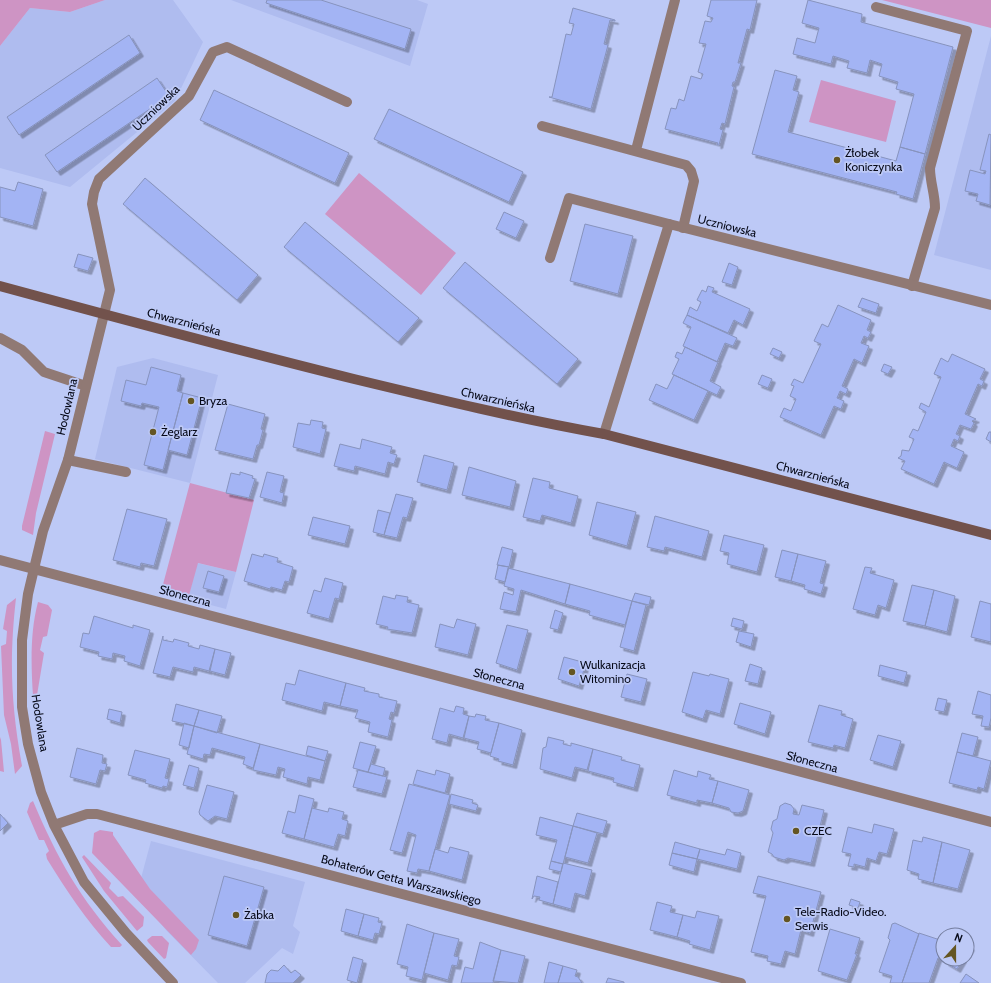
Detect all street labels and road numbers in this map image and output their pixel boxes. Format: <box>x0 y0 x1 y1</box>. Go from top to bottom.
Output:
street label: Uczniowska <box>129 81 183 134</box>
street label: Uczniowska <box>696 211 758 240</box>
street label: Chwarznieńska <box>146 304 223 339</box>
street label: Hodowlana <box>53 377 80 437</box>
street label: Chwarznieńska <box>459 384 537 415</box>
street label: Chwarznieńska <box>775 457 852 492</box>
street label: Słoneczna <box>158 581 213 610</box>
street label: Słoneczna <box>472 664 527 693</box>
street label: Hodowlana <box>29 693 52 753</box>
street label: Słoneczna <box>785 747 840 776</box>
street label: Bohaterów Getta Warszawskiego <box>319 851 483 908</box>

